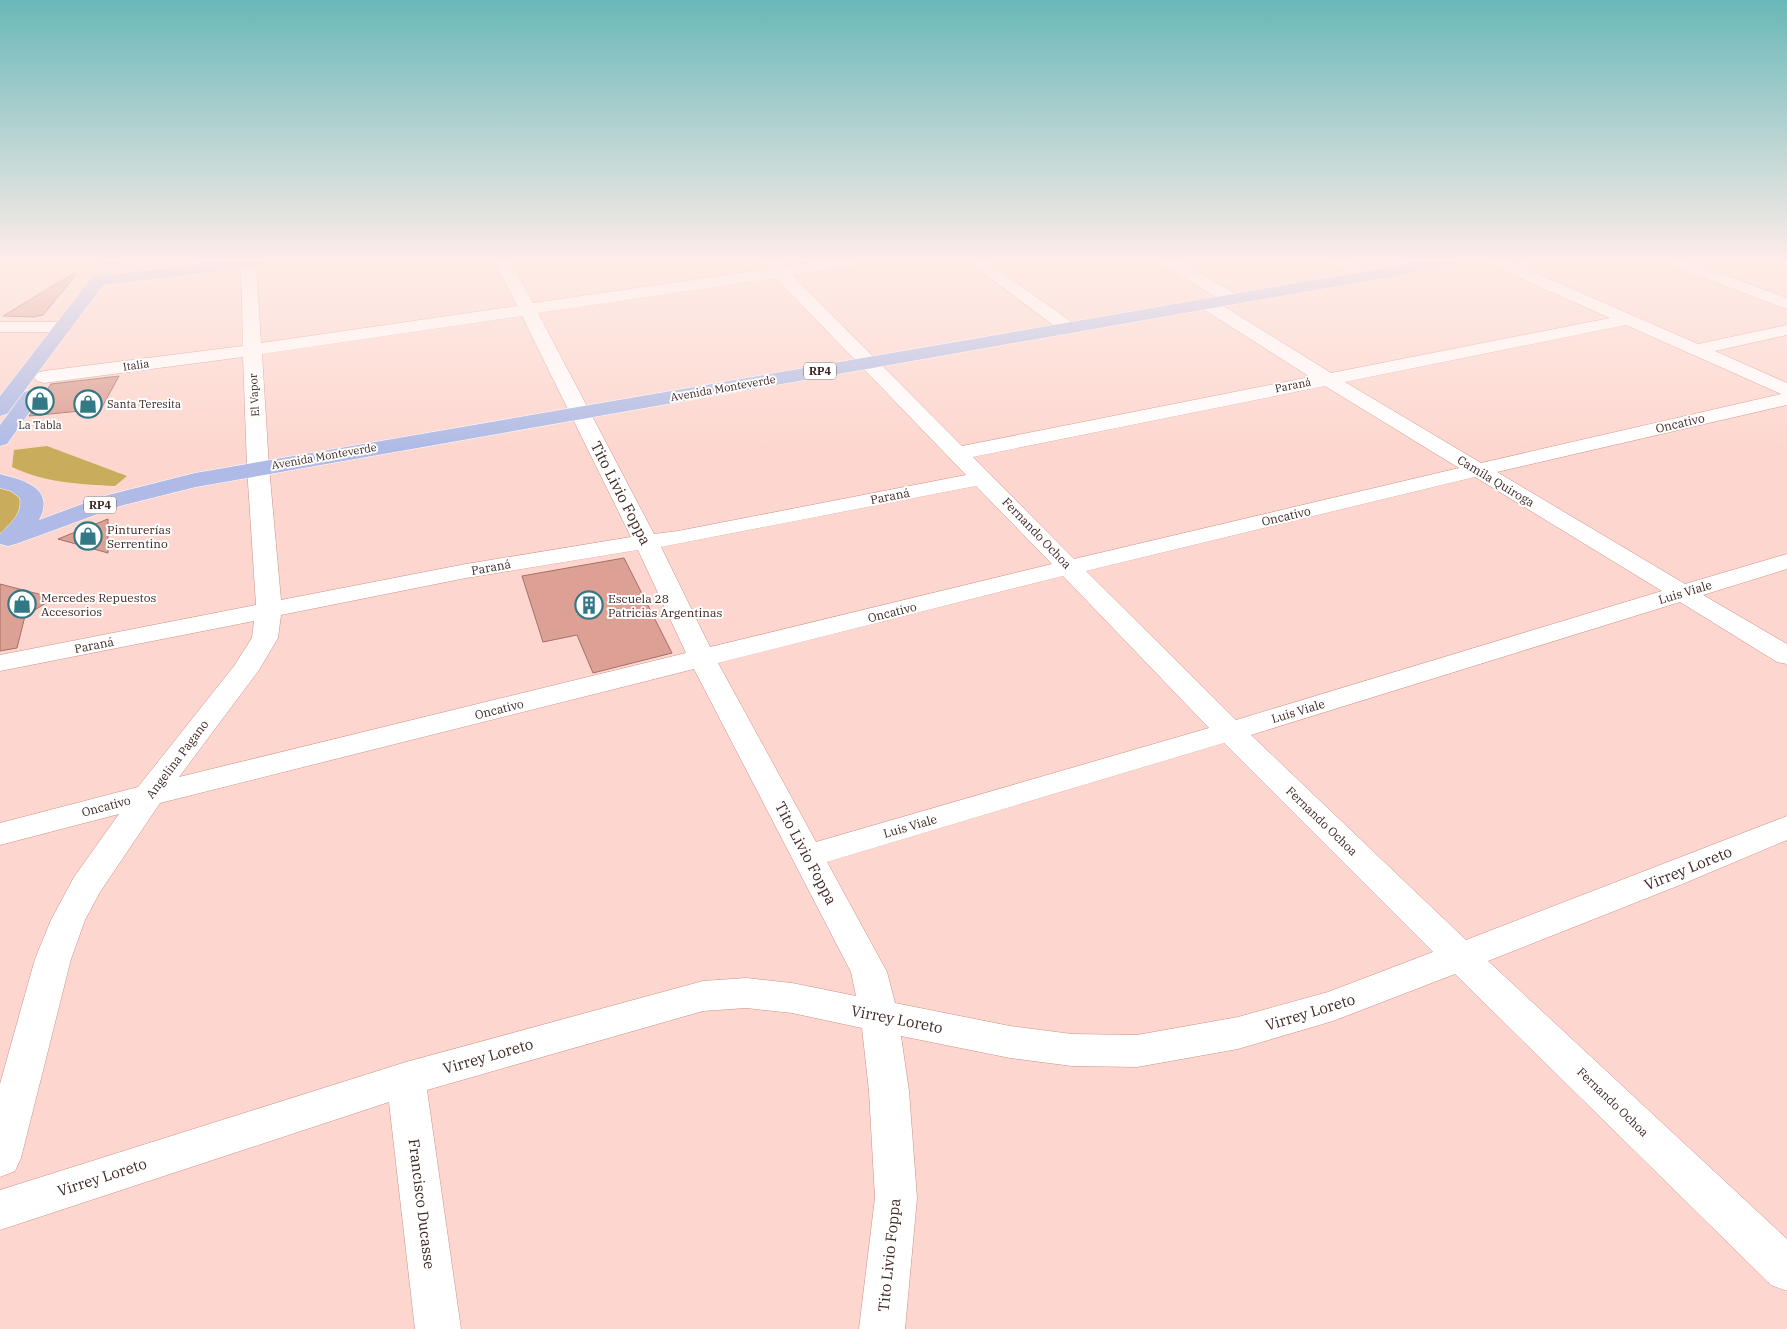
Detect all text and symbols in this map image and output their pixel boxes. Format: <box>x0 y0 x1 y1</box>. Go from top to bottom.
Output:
street label: Italia <box>122 356 150 374</box>
road number: RP4 <box>804 362 836 380</box>
street label: Avenida Monteverde <box>669 372 777 404</box>
street label: El Vapor <box>246 373 262 417</box>
street label: Paraná <box>1274 375 1312 395</box>
shop icon: La Tabla <box>25 386 55 416</box>
shop icon: Santa Teresita <box>73 389 103 419</box>
place label: Santa Teresita <box>107 397 181 411</box>
street label: Oncativo <box>1654 410 1706 436</box>
place label: La Tabla <box>18 418 62 432</box>
street label: Tito Livio Foppa <box>587 438 655 548</box>
street label: Avenida Monteverde <box>270 440 378 472</box>
street label: Camila Quiroga <box>1455 452 1538 510</box>
street label: Paraná <box>869 485 911 507</box>
street label: Fernando Ochoa <box>999 494 1075 572</box>
road number: RP4 <box>84 496 116 514</box>
street label: Oncativo <box>1260 503 1312 529</box>
shop icon: Pinturerías Serrentino <box>73 521 103 551</box>
place label: Pinturerías Serrentino <box>107 522 171 551</box>
street label: Paraná <box>470 556 512 578</box>
street label: Luis Viale <box>1657 577 1713 607</box>
shop icon: Mercedes Repuestos Accesorios <box>7 589 37 619</box>
place label: Mercedes Repuestos Accesorios <box>41 590 157 619</box>
building icon: Escuela 28 Patricias Argentinas <box>574 590 604 620</box>
place label: Escuela 28 Patricias Argentinas <box>608 591 723 620</box>
street label: Oncativo <box>866 599 918 625</box>
street label: Paraná <box>73 634 115 656</box>
street label: Oncativo <box>473 696 525 722</box>
street label: Luis Viale <box>1270 696 1326 726</box>
street label: Angelina Pagano <box>143 717 212 801</box>
street label: Fernando Ochoa <box>1283 783 1361 859</box>
street label: Oncativo <box>80 792 132 820</box>
street label: Tito Livio Foppa <box>771 798 841 908</box>
street label: Luis Viale <box>882 811 938 841</box>
street label: Virrey Loreto <box>1641 842 1735 894</box>
street label: Virrey Loreto <box>1263 989 1357 1035</box>
street label: Virrey Loreto <box>850 1001 944 1037</box>
street label: Virrey Loreto <box>441 1034 535 1078</box>
street label: Fernando Ochoa <box>1574 1064 1652 1140</box>
street label: Francisco Ducasse <box>405 1138 439 1270</box>
street label: Virrey Loreto <box>55 1154 149 1200</box>
street label: Tito Livio Foppa <box>874 1197 904 1313</box>

